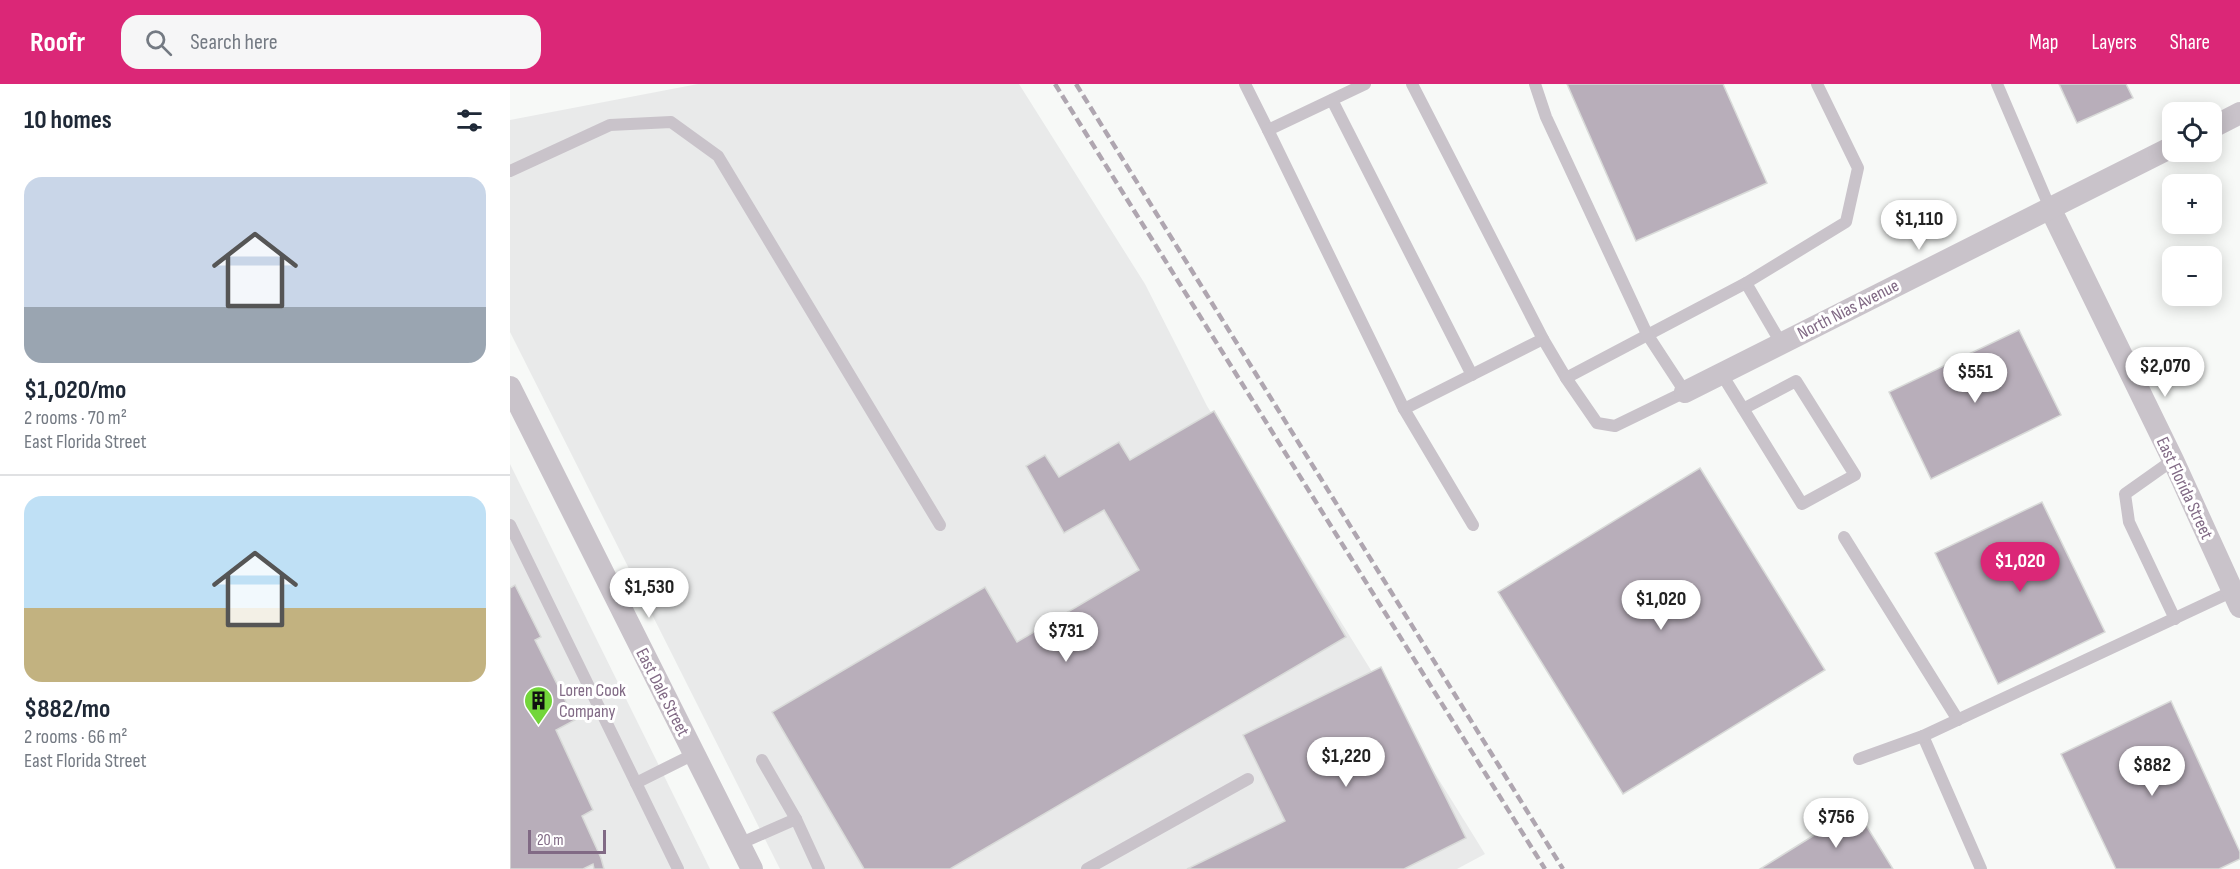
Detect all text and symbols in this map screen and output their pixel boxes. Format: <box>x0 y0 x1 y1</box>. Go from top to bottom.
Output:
search box <box>121 15 541 69</box>
text: Roofr <box>30 26 85 59</box>
icon: search <box>142 26 175 59</box>
text: Search here <box>190 29 278 56</box>
text: Map <box>2029 30 2058 55</box>
text: Layers <box>2091 30 2137 55</box>
text: Share <box>2170 30 2210 55</box>
map controls <box>2162 102 2222 306</box>
button: locate <box>2162 102 2222 162</box>
icon: filters <box>453 104 486 137</box>
text: 10 homes <box>24 105 112 136</box>
button: + <box>2162 174 2222 234</box>
pin: $1,110 <box>1870 200 1968 251</box>
text: $1,110 <box>1895 207 1943 231</box>
icon: home <box>201 216 309 324</box>
button: − <box>2162 246 2222 306</box>
street label: North Nias Avenue <box>1794 275 1902 344</box>
pin: $2,070 <box>2116 347 2214 398</box>
pin: $551 <box>1939 353 2011 404</box>
text: $2,070 <box>2139 354 2191 378</box>
text: $551 <box>1957 360 1993 384</box>
text: $1,020/mo <box>24 375 126 406</box>
text: 2 rooms · 70 m² <box>24 406 127 430</box>
text: East Florida Street <box>24 430 147 454</box>
street label: East Florida Street <box>2152 434 2218 543</box>
icon: home <box>201 535 309 643</box>
pin: $1,020 <box>1971 542 2069 593</box>
text: $1,020 <box>1995 549 2045 573</box>
pin: $1,530 <box>600 568 698 619</box>
text: $1,530 <box>624 575 674 599</box>
pin: $1,020 <box>1612 580 1710 631</box>
text: $1,020 <box>1636 587 1686 611</box>
pin: $731 <box>1030 612 1102 663</box>
text: $731 <box>1048 619 1084 643</box>
street label: East Dale Street <box>631 645 694 740</box>
place label: Loren Cook Company <box>559 680 626 722</box>
building icon: Loren Cook Company <box>522 684 554 726</box>
text: $882/mo <box>24 694 110 725</box>
text: 2 rooms · 66 m² <box>24 725 128 749</box>
pin: $1,220 <box>1297 737 1395 788</box>
text: $1,220 <box>1321 744 1371 768</box>
pin: $882 <box>2116 746 2188 797</box>
text: East Florida Street <box>24 749 147 773</box>
text: $882 <box>2133 753 2171 777</box>
pin: $756 <box>1800 798 1872 849</box>
text: $756 <box>1817 805 1855 829</box>
scale bar <box>528 827 606 854</box>
text: 20 m <box>537 831 564 850</box>

